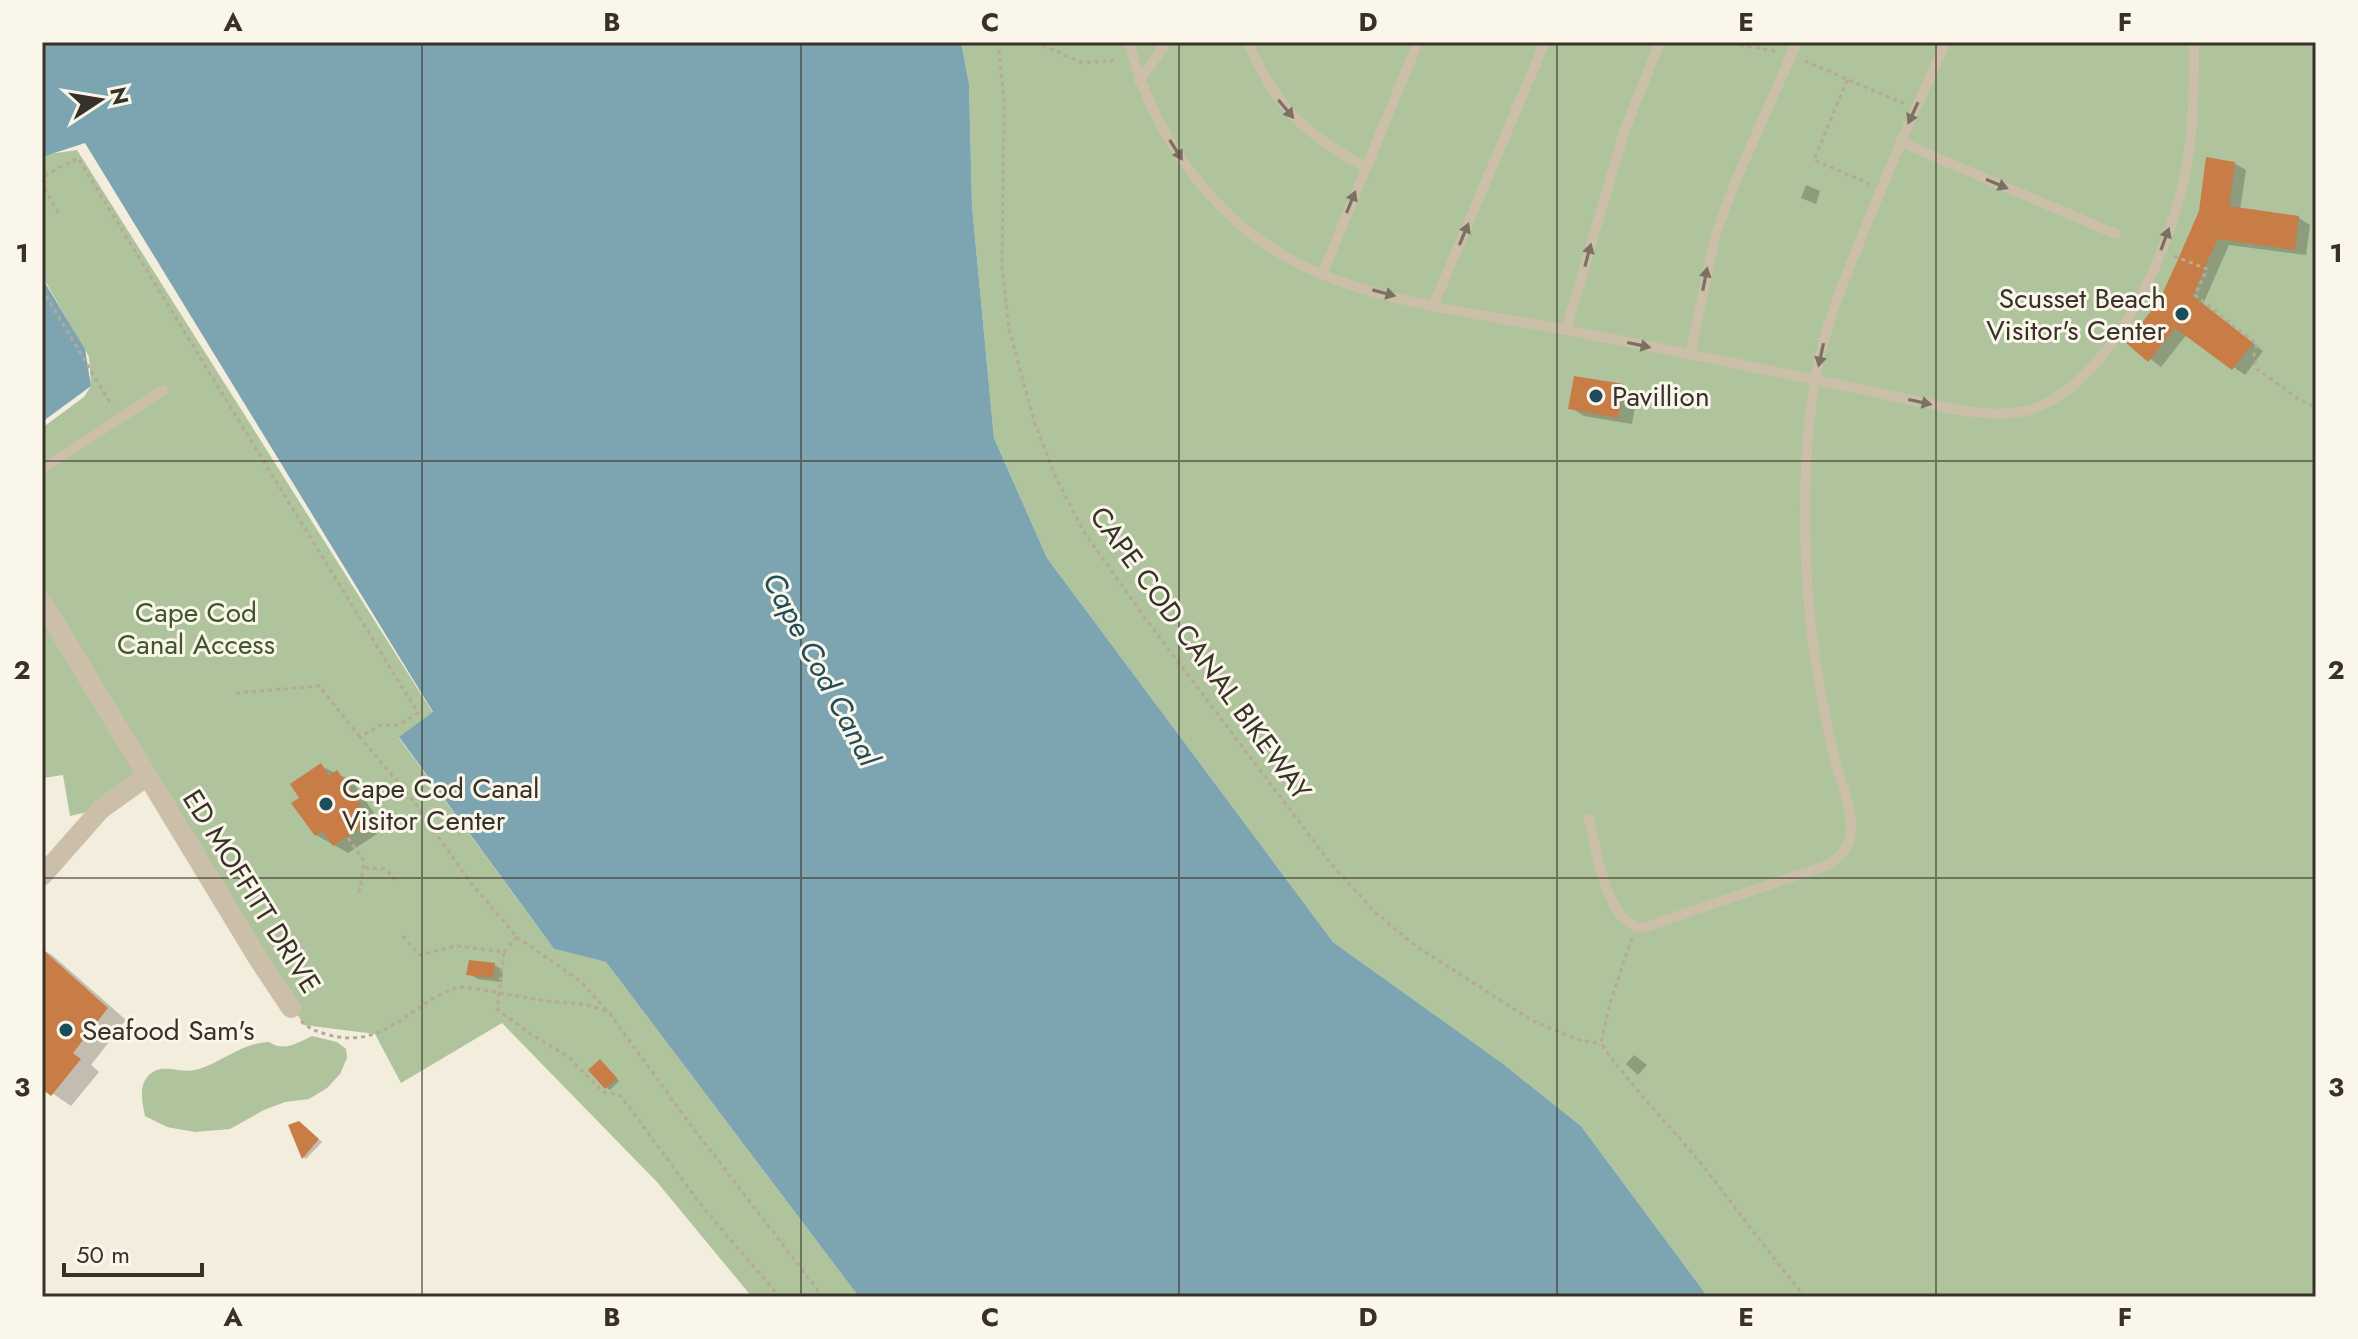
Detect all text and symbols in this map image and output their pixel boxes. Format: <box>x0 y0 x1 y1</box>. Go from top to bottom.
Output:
text: A <box>222 3 243 41</box>
text: B <box>603 3 621 41</box>
text: C <box>981 3 999 41</box>
text: D <box>1358 3 1378 41</box>
text: E <box>1738 3 1754 41</box>
text: F <box>2118 3 2132 41</box>
north arrow <box>60 60 140 140</box>
text: N <box>102 84 137 108</box>
one-way arrow <box>1278 99 1294 119</box>
one-way arrow <box>1906 101 1920 124</box>
one-way arrow <box>1168 139 1182 161</box>
one-way arrow <box>1986 177 2009 190</box>
one-way arrow <box>1345 190 1358 214</box>
one-way arrow <box>1457 222 1470 246</box>
one-way arrow <box>2159 227 2171 251</box>
text: 1 <box>15 234 29 272</box>
text: 1 <box>2329 234 2343 272</box>
one-way arrow <box>1583 243 1595 268</box>
one-way arrow <box>1699 266 1712 291</box>
place label: Scusset Beach Visitor's Center <box>1986 278 2166 351</box>
one-way arrow <box>1371 287 1396 299</box>
marker: Scusset Beach Visitor's Center <box>2173 305 2191 323</box>
one-way arrow <box>1626 339 1651 352</box>
one-way arrow <box>1814 343 1826 368</box>
place label: Pavillion <box>1612 376 1710 417</box>
marker: Pavillion <box>1587 387 1605 405</box>
one-way arrow <box>1907 396 1932 409</box>
street label: CAPE COD CANAL BIKEWAY <box>1080 498 1322 809</box>
water label: Cape Cod Canal <box>752 564 891 774</box>
park label: Cape Cod Canal Access <box>117 592 275 665</box>
text: 2 <box>13 651 31 689</box>
text: 2 <box>2327 651 2345 689</box>
place label: Cape Cod Canal Visitor Center <box>342 768 540 841</box>
street label: ED MOFFITT DRIVE <box>172 781 331 1001</box>
marker: Cape Cod Canal Visitor Center <box>317 795 335 813</box>
place label: Seafood Sam's <box>82 1010 254 1051</box>
marker: Seafood Sam's <box>57 1021 75 1039</box>
text: 3 <box>14 1068 30 1106</box>
text: 3 <box>2328 1068 2344 1106</box>
scale bar <box>64 1227 202 1277</box>
text: 50 m <box>76 1237 130 1272</box>
text: A <box>222 1298 243 1336</box>
text: B <box>603 1298 621 1336</box>
text: C <box>981 1298 999 1336</box>
text: D <box>1358 1298 1378 1336</box>
text: E <box>1738 1298 1754 1336</box>
text: F <box>2118 1298 2132 1336</box>

